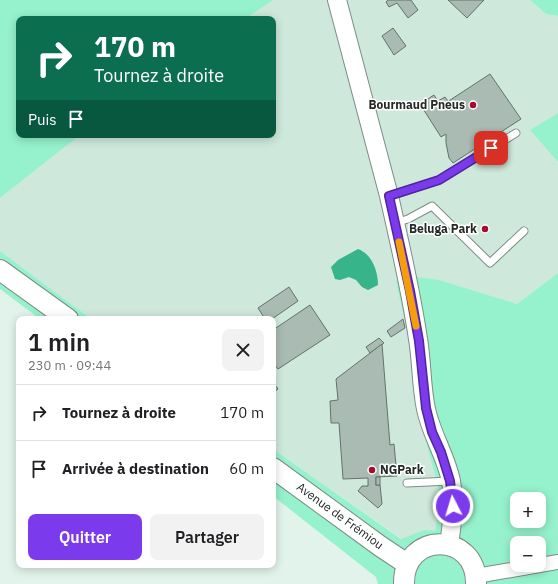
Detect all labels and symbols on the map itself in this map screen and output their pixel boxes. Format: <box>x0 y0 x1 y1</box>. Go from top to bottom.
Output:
place label: Bourmaud Pneus <box>369 97 465 112</box>
marker: Bourmaud Pneus <box>468 100 478 110</box>
pin <box>474 131 508 165</box>
place label: Beluga Park <box>409 221 477 236</box>
marker: Beluga Park <box>480 224 490 234</box>
place label: NGPark <box>380 462 424 477</box>
marker: NGPark <box>367 465 377 475</box>
street label: Avenue de Frémiou <box>294 479 387 552</box>
position arrow <box>432 485 474 527</box>

